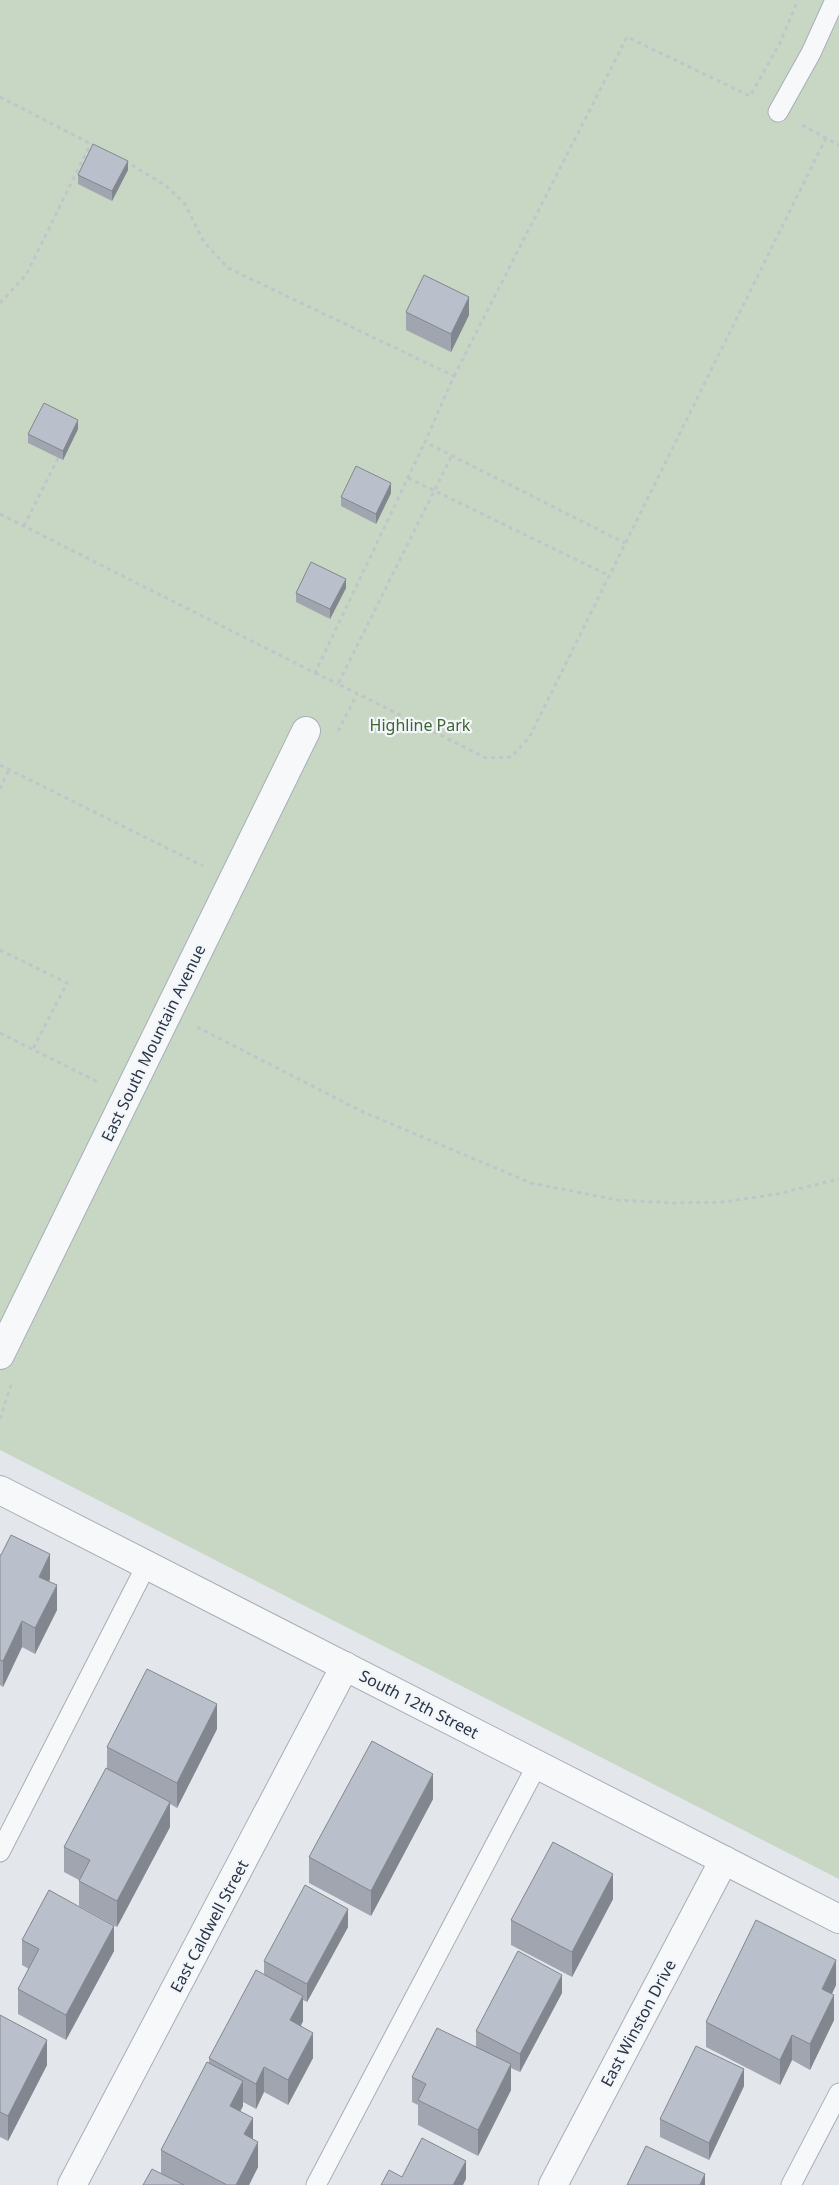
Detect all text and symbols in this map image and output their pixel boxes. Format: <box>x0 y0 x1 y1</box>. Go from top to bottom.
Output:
park label: Highline Park <box>370 714 471 736</box>
street label: East South Mountain Avenue <box>96 941 210 1145</box>
street label: South 12th Street <box>356 1664 483 1744</box>
street label: East Caldwell Street <box>165 1856 253 1996</box>
street label: East Winston Drive <box>595 1956 681 2090</box>

